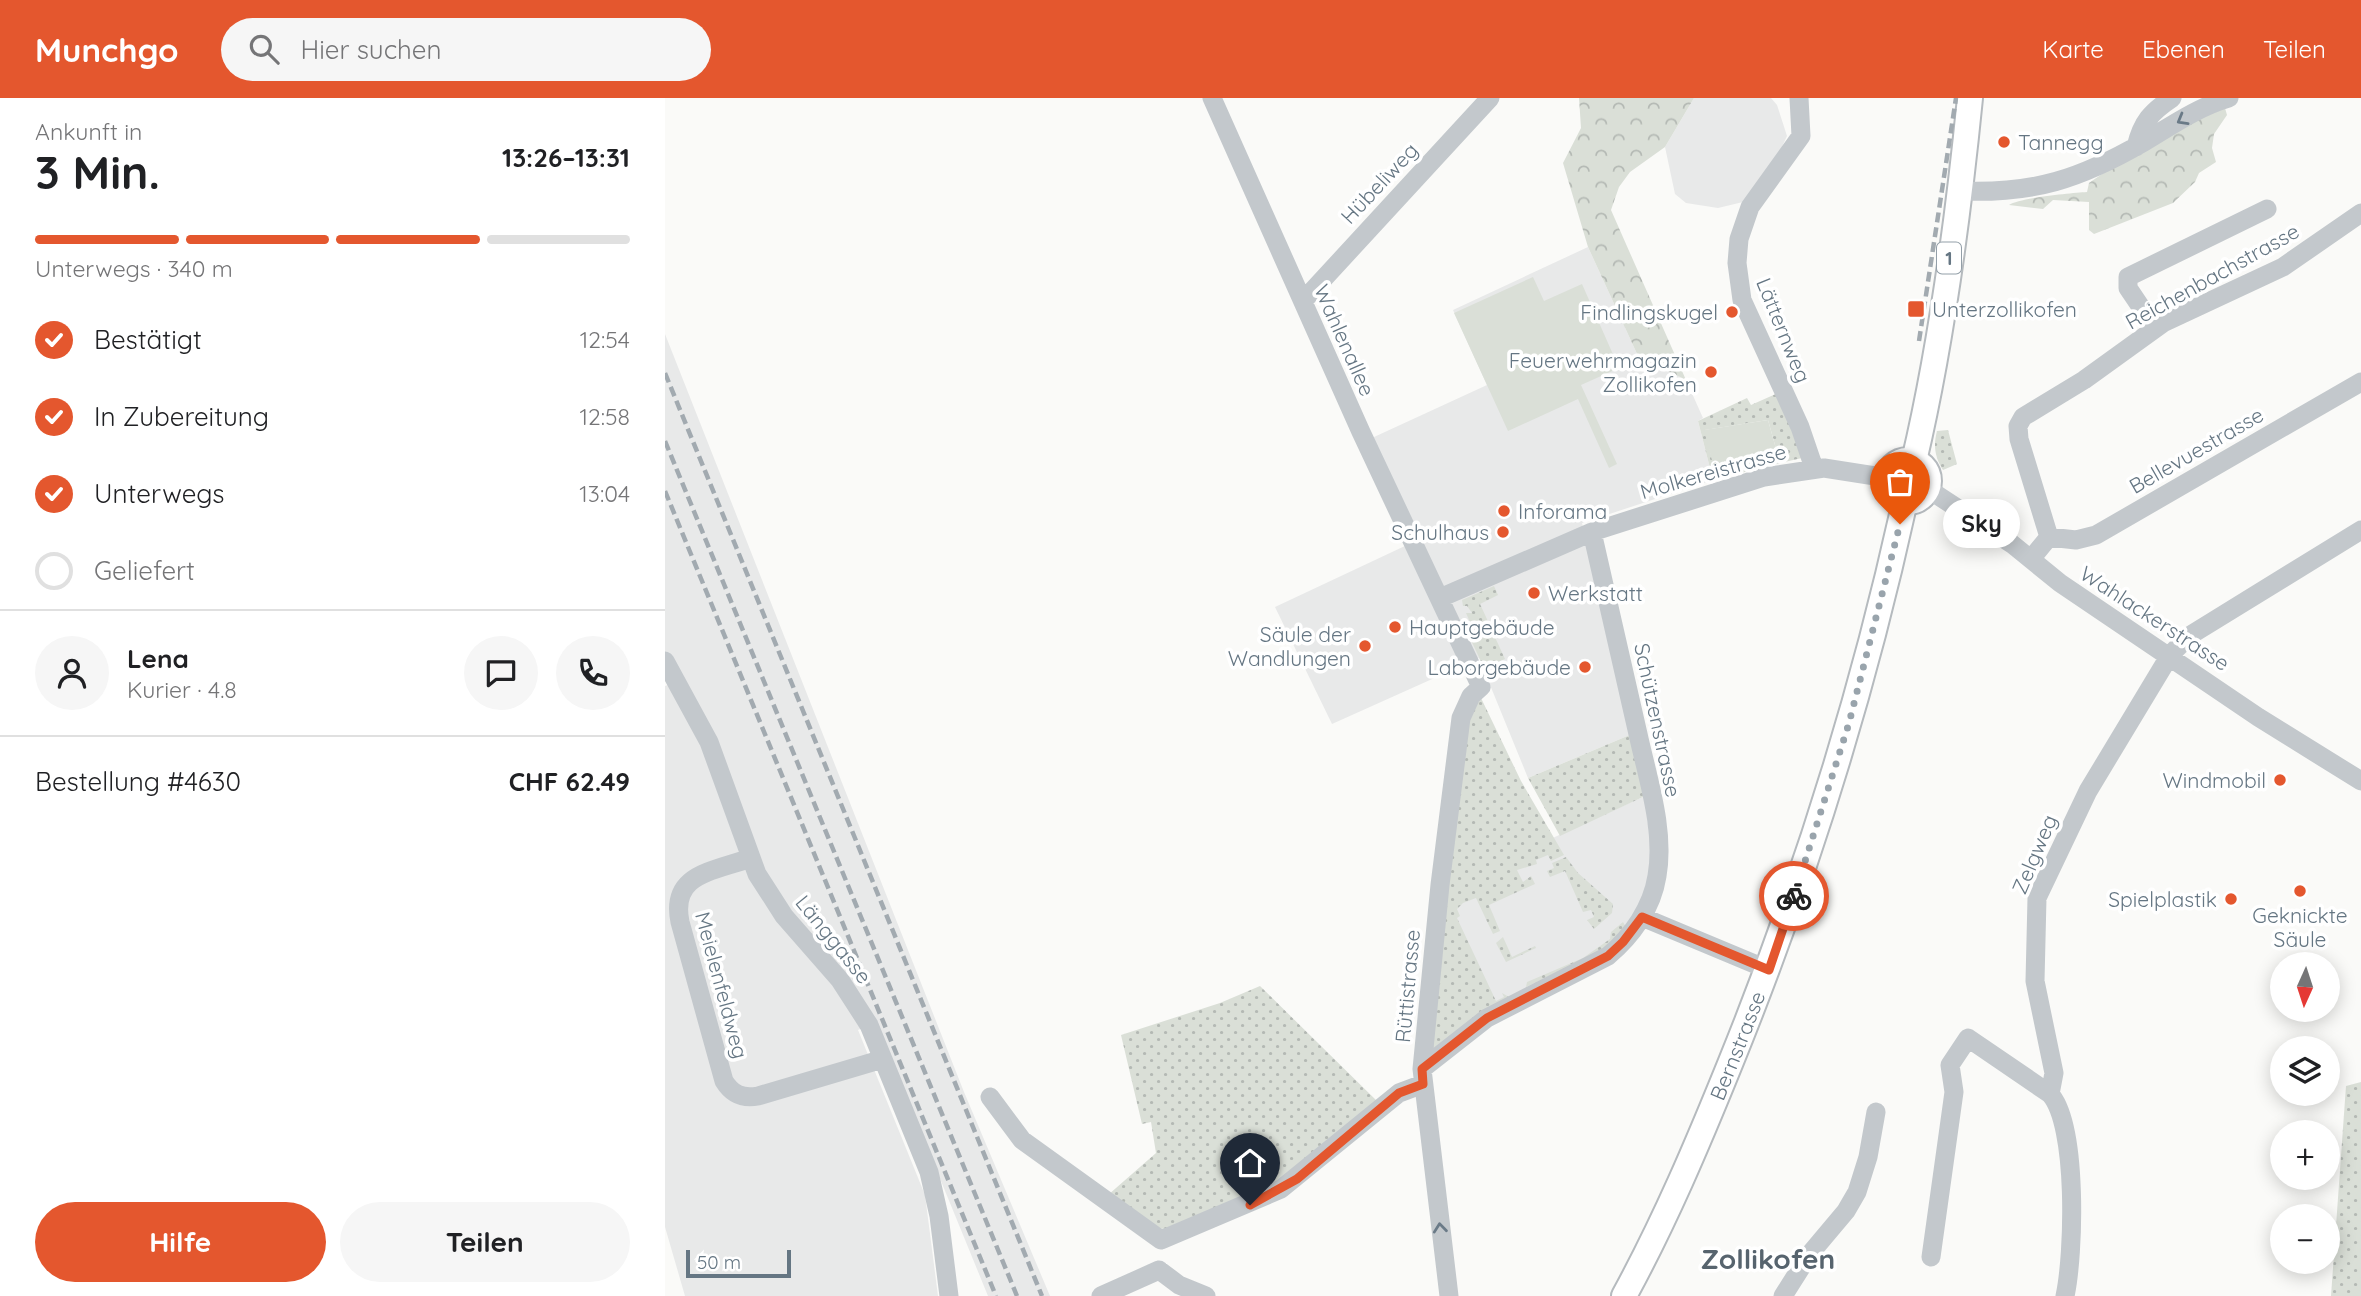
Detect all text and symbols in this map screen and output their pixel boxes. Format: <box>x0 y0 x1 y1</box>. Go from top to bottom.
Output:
search box <box>221 18 711 81</box>
text: Munchgo <box>35 29 179 70</box>
icon: search <box>245 30 283 68</box>
text: Hier suchen <box>301 33 442 66</box>
text: Karte <box>2042 34 2104 64</box>
text: Ebenen <box>2142 34 2225 64</box>
text: Teilen <box>2263 34 2326 64</box>
one-way arrow <box>2176 112 2189 125</box>
text: Ankunft in <box>35 117 142 146</box>
place label: Tannegg <box>2018 129 2104 155</box>
marker: Tannegg <box>1996 134 2012 150</box>
street label: Hübeliweg <box>1335 137 1423 229</box>
text: 13:26–13:31 <box>502 141 630 174</box>
text: 3 Min. <box>35 143 160 201</box>
street label: Reichenbachstrasse <box>2121 217 2303 335</box>
road number: 1 <box>1937 242 1961 274</box>
text: Unterwegs · 340 m <box>35 254 233 283</box>
street label: Lätternweg <box>1751 274 1817 386</box>
street label: Wahlenallee <box>1309 280 1381 400</box>
place label: Unterzollikofen <box>1932 296 2077 322</box>
place label: Findlingskugel <box>1580 299 1718 325</box>
marker: Unterzollikofen <box>1906 299 1926 319</box>
marker: Findlingskugel <box>1724 304 1740 320</box>
icon: check <box>35 321 73 359</box>
text: Bestätigt <box>94 323 202 356</box>
text: 12:54 <box>580 325 630 354</box>
place label: Feuerwehrmagazin Zollikofen <box>1509 347 1697 397</box>
marker: Feuerwehrmagazin Zollikofen <box>1703 364 1719 380</box>
icon: check <box>35 398 73 436</box>
text: In Zubereitung <box>94 400 269 433</box>
street label: Bellevuestrasse <box>2124 401 2268 499</box>
text: 12:58 <box>579 402 630 431</box>
street label: Molkereistrasse <box>1637 438 1789 504</box>
pin <box>1870 452 1930 524</box>
icon: bag <box>1881 463 1919 501</box>
icon: check <box>35 475 73 513</box>
text: Unterwegs <box>94 477 225 510</box>
text: 13:04 <box>579 479 630 508</box>
place label: Inforama <box>1518 498 1607 524</box>
callout: Sky <box>1942 500 2019 548</box>
marker: Inforama <box>1496 503 1512 519</box>
text: Sky <box>1961 509 2002 538</box>
place label: Schulhaus <box>1391 519 1489 545</box>
marker: Schulhaus <box>1495 524 1511 540</box>
text: Geliefert <box>94 554 195 587</box>
street label: Wahlackerstrasse <box>2075 560 2235 676</box>
place label: Werkstatt <box>1548 580 1643 606</box>
marker: Werkstatt <box>1526 585 1542 601</box>
place label: Hauptgebäude <box>1409 614 1555 640</box>
marker: Hauptgebäude <box>1387 619 1403 635</box>
place label: Säule der Wandlungen <box>1228 621 1351 671</box>
button: person <box>35 636 109 710</box>
button: chat <box>464 636 538 710</box>
button: phone <box>556 636 630 710</box>
marker: Säule der Wandlungen <box>1357 638 1373 654</box>
street label: Schützenstrasse <box>1629 641 1687 799</box>
text: Lena <box>127 642 189 675</box>
place label: Laborgebäude <box>1428 654 1571 680</box>
marker: Laborgebäude <box>1577 659 1593 675</box>
text: Kurier · 4.8 <box>127 675 237 704</box>
text: Bestellung #4630 <box>35 765 241 798</box>
text: CHF 62.49 <box>509 765 630 798</box>
place label: Windmobil <box>2162 767 2266 793</box>
marker: Windmobil <box>2272 772 2288 788</box>
street label: Zelgweg <box>2006 810 2062 898</box>
courier <box>1759 861 1829 931</box>
icon: bike <box>1775 877 1813 915</box>
marker: Geknickte Säule <box>2292 883 2308 899</box>
place label: Spielplastik <box>2108 886 2217 912</box>
street label: Länggasse <box>790 889 878 989</box>
marker: Spielplastik <box>2223 891 2239 907</box>
place label: Geknickte Säule <box>2252 902 2348 952</box>
street label: Meielenfeldweg <box>690 909 754 1061</box>
street label: Rüttistrasse <box>1389 928 1425 1044</box>
north arrow <box>2270 952 2340 1022</box>
map controls <box>2270 952 2340 1274</box>
street label: Bernstrasse <box>1704 987 1770 1104</box>
button: layers <box>2270 1036 2340 1106</box>
button: + <box>2270 1120 2340 1190</box>
pin <box>1220 1133 1280 1205</box>
icon: home <box>1231 1144 1269 1182</box>
button: Hilfe <box>35 1202 326 1282</box>
button: Teilen <box>340 1202 630 1282</box>
button: − <box>2270 1204 2340 1274</box>
one-way arrow <box>1433 1222 1448 1234</box>
district label: Zollikofen <box>1701 1241 1835 1276</box>
scale bar <box>686 1247 791 1279</box>
text: 50 m <box>697 1250 741 1274</box>

